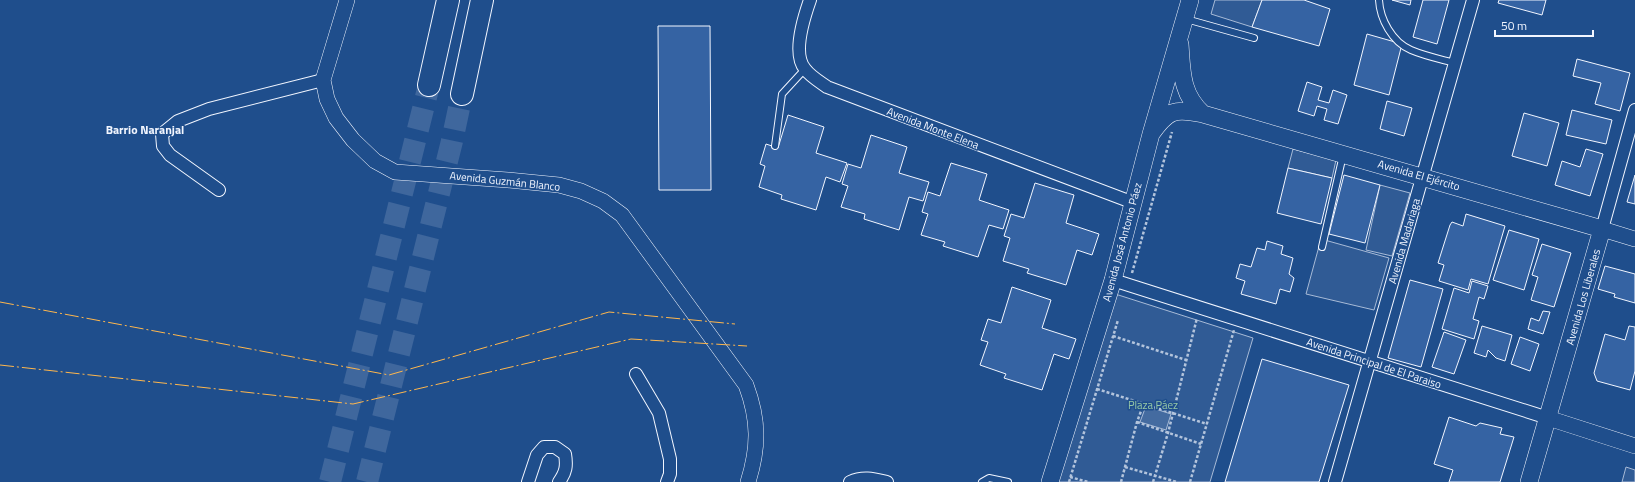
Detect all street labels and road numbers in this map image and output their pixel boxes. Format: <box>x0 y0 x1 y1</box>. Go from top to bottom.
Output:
street label: Avenida Monte Elena <box>885 103 982 153</box>
street label: Avenida El Ejército <box>1376 156 1462 194</box>
street label: Avenida Guzmán Blanco <box>449 167 561 195</box>
street label: Avenida José Antonio Páez <box>1098 181 1146 303</box>
street label: Avenida Madariaga <box>1384 196 1424 286</box>
street label: Avenida Los Liberales <box>1562 247 1604 347</box>
street label: Avenida Principal de El Paraiso <box>1305 334 1444 392</box>

